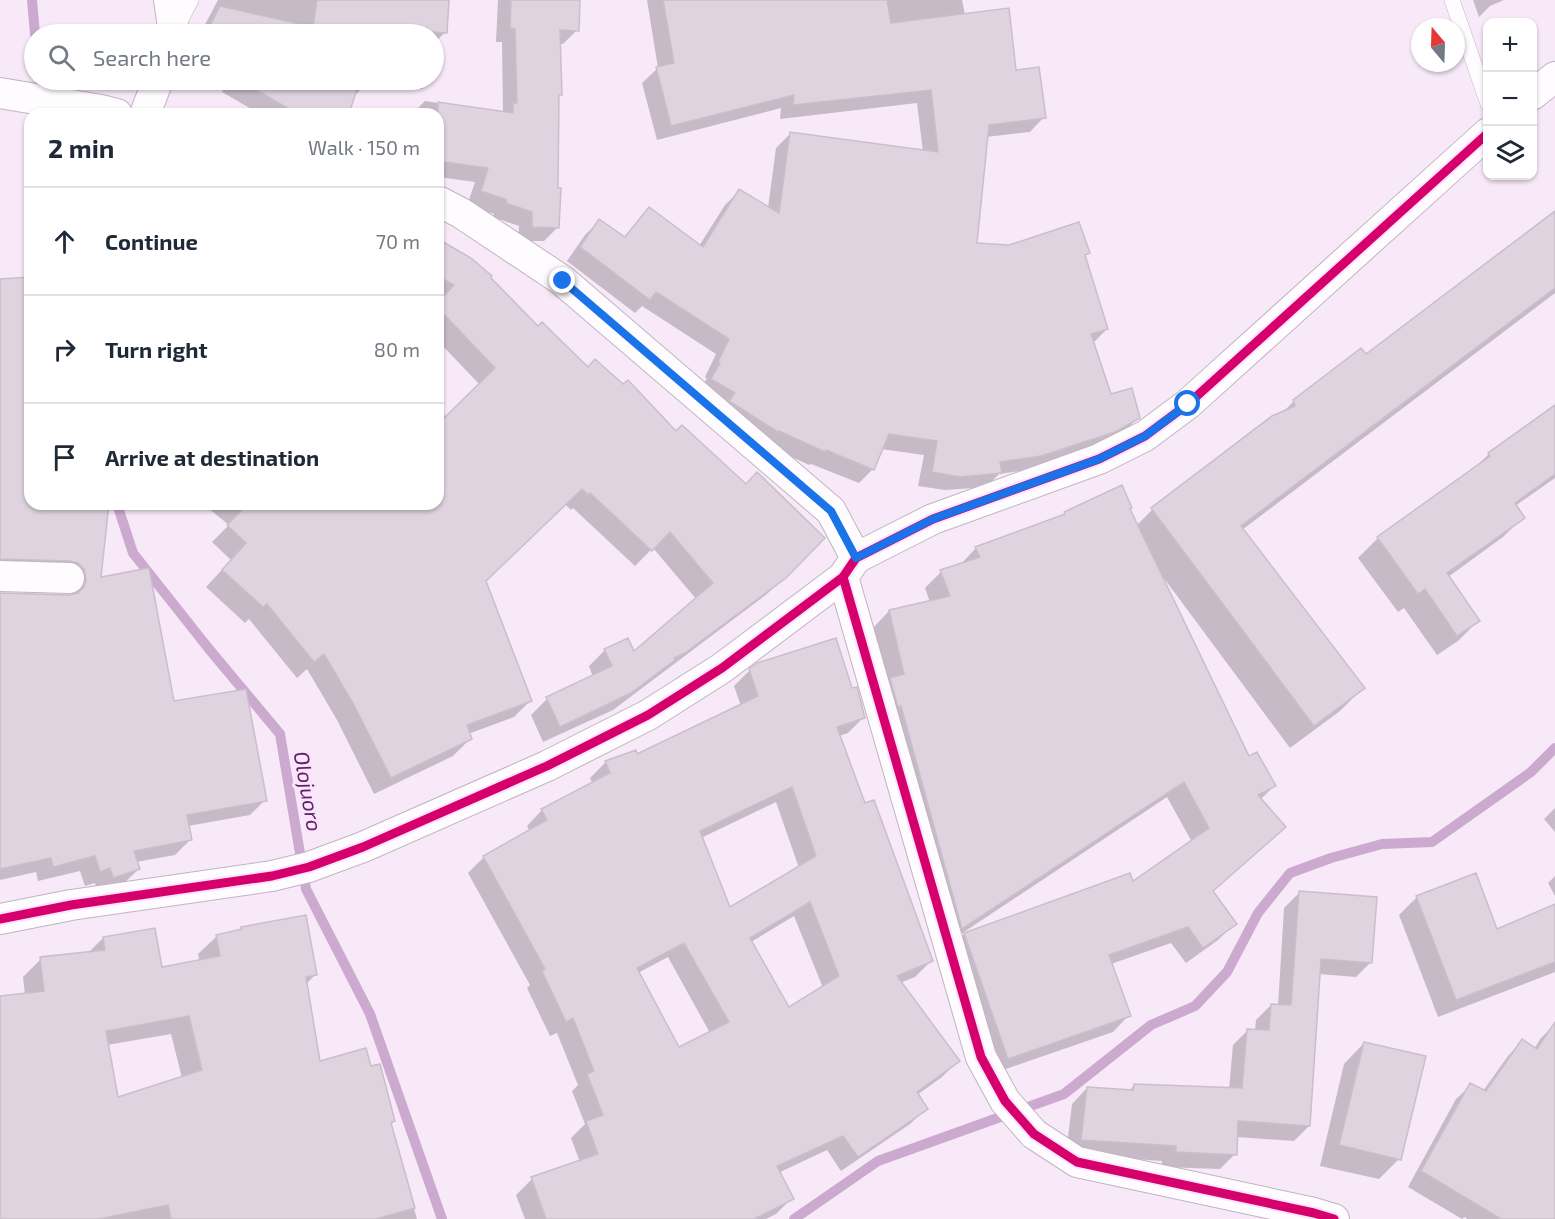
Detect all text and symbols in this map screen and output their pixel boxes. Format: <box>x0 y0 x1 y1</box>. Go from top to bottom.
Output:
north arrow <box>1411 18 1465 72</box>
map controls <box>1483 18 1537 180</box>
button: + <box>1483 18 1537 72</box>
search box <box>24 24 444 90</box>
icon: search <box>45 41 78 74</box>
text: Search here <box>93 44 211 70</box>
button: − <box>1483 72 1537 126</box>
button: layers <box>1483 126 1537 180</box>
text: 2 min <box>48 132 114 163</box>
text: Walk · 150 m <box>308 135 420 159</box>
icon: ahead <box>48 225 81 258</box>
text: Continue <box>105 228 198 254</box>
text: 70 m <box>376 229 420 253</box>
route end <box>549 267 575 293</box>
icon: right <box>48 333 81 366</box>
text: Turn right <box>105 336 207 362</box>
text: 80 m <box>374 337 420 361</box>
route start <box>1174 390 1200 416</box>
icon: arrive <box>48 441 81 474</box>
text: Arrive at destination <box>105 444 319 470</box>
water label: Olojuoro <box>289 749 328 833</box>

